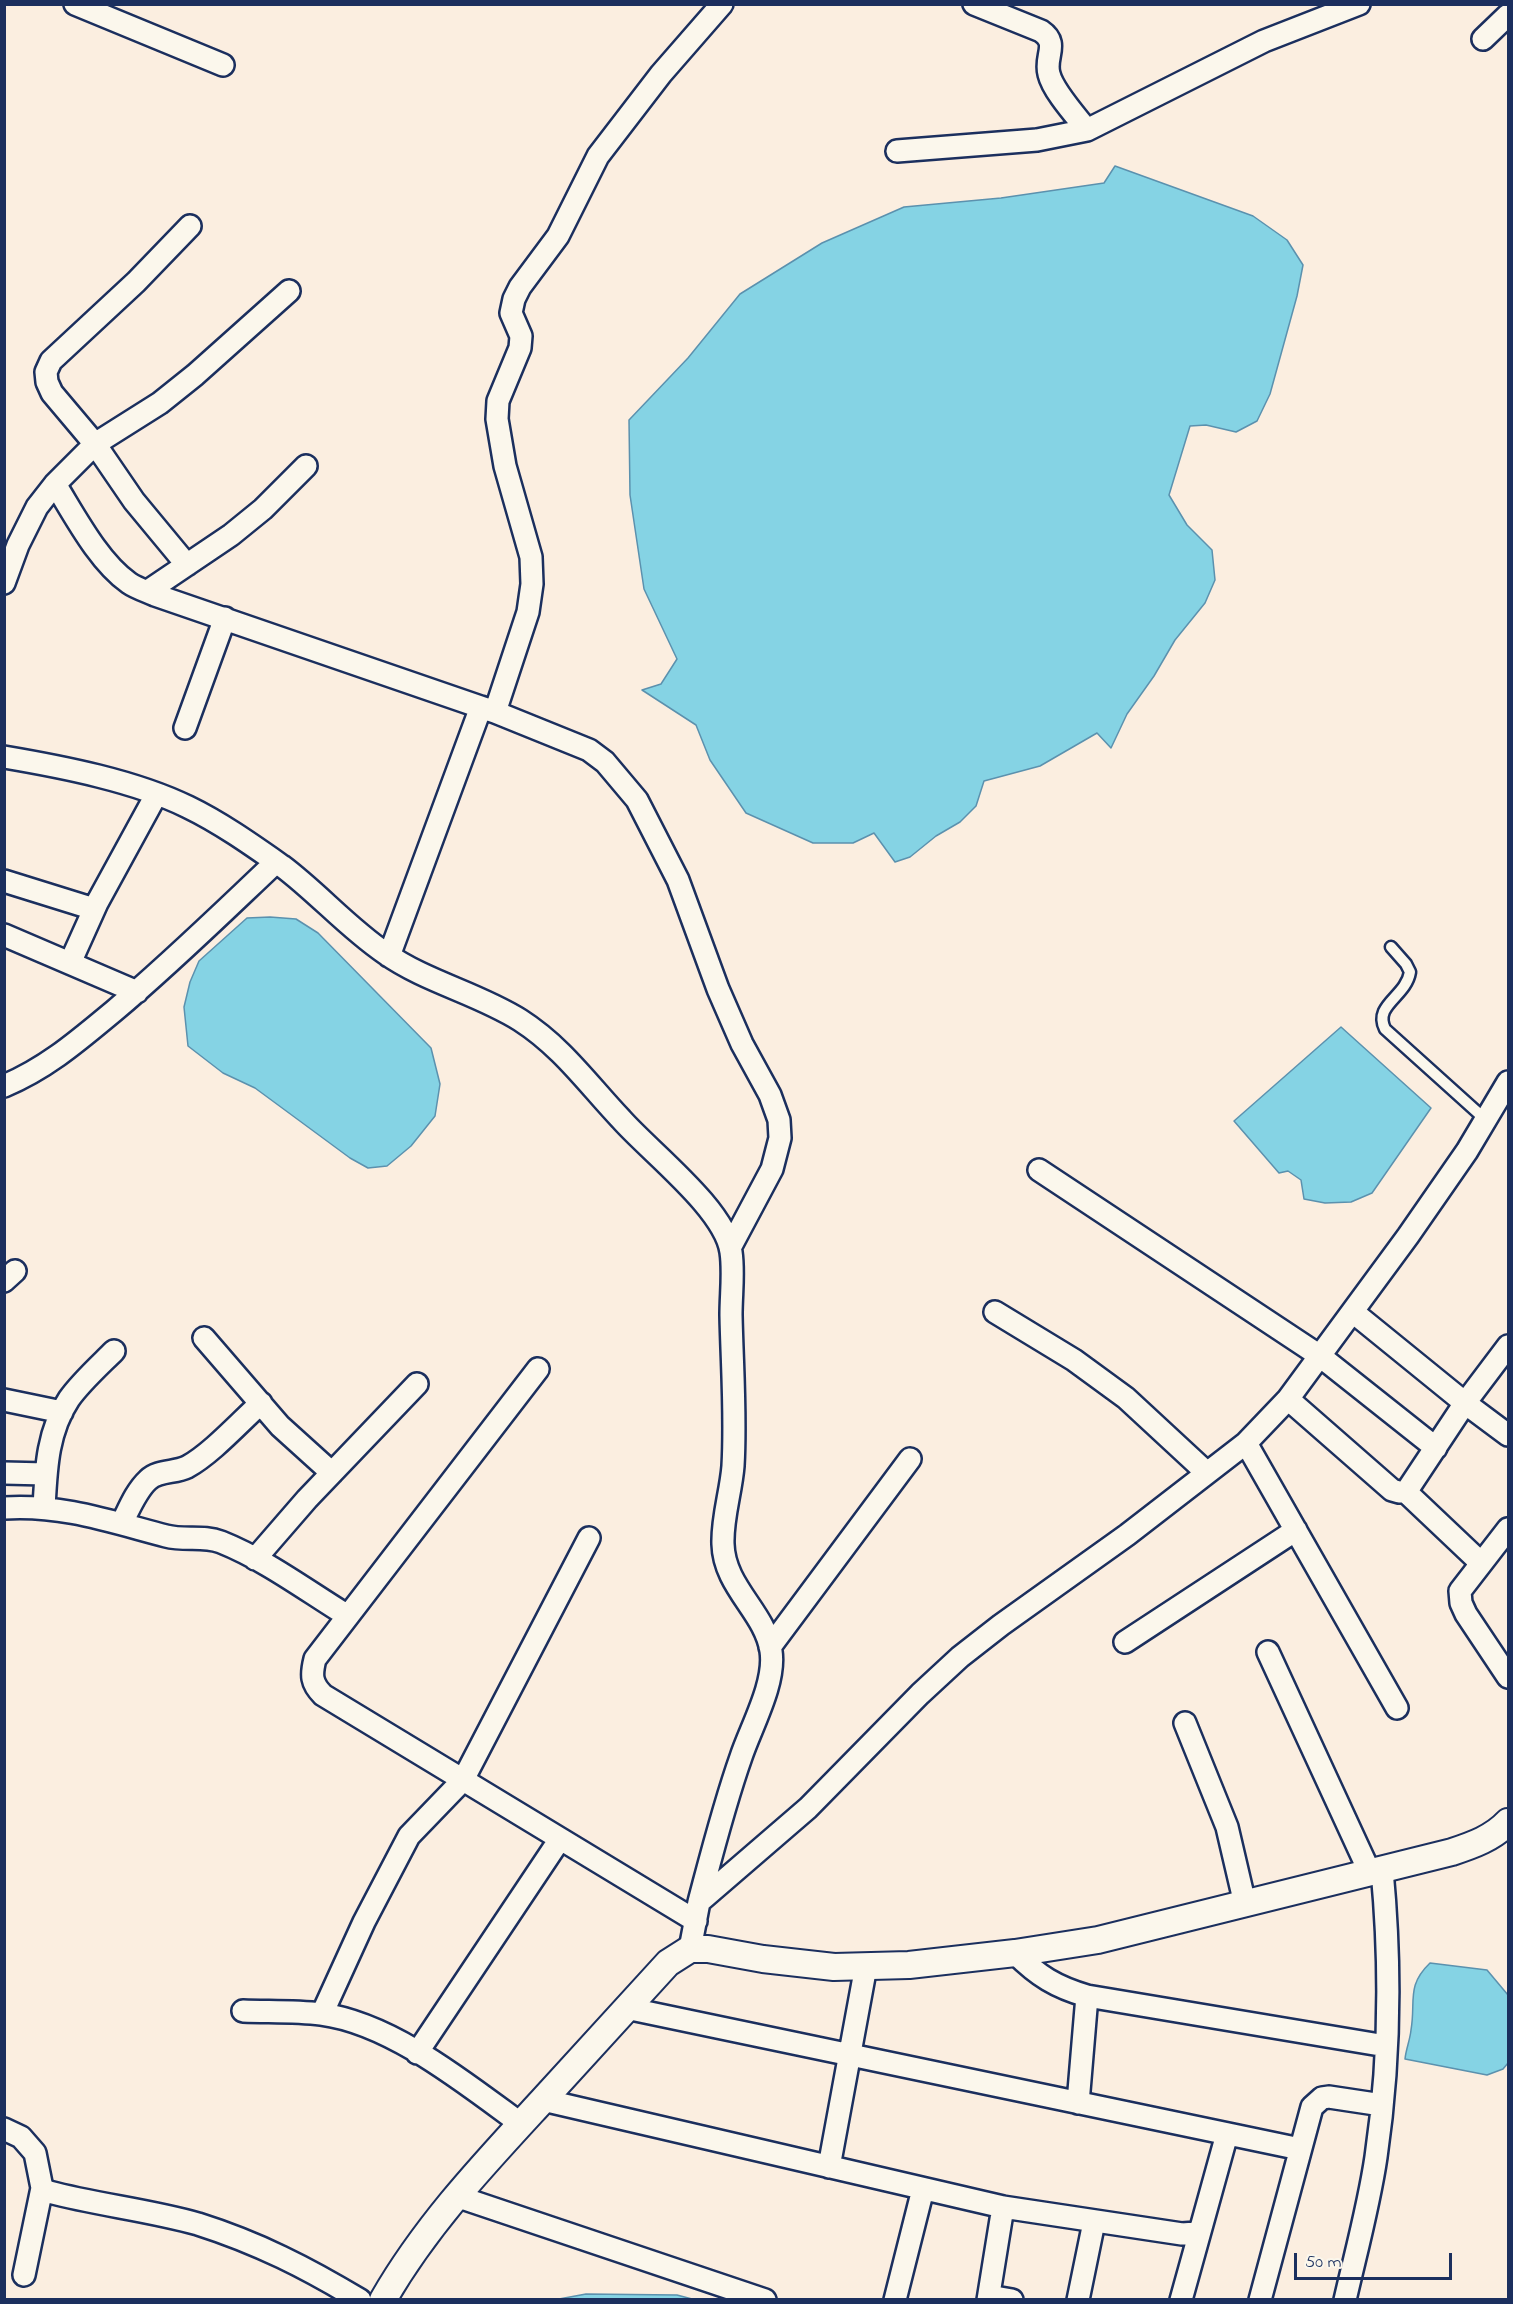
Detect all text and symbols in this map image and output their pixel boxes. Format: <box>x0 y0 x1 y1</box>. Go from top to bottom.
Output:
scale bar <box>1297 2241 1454 2279</box>
text: 50 m <box>1305 2250 1342 2276</box>

